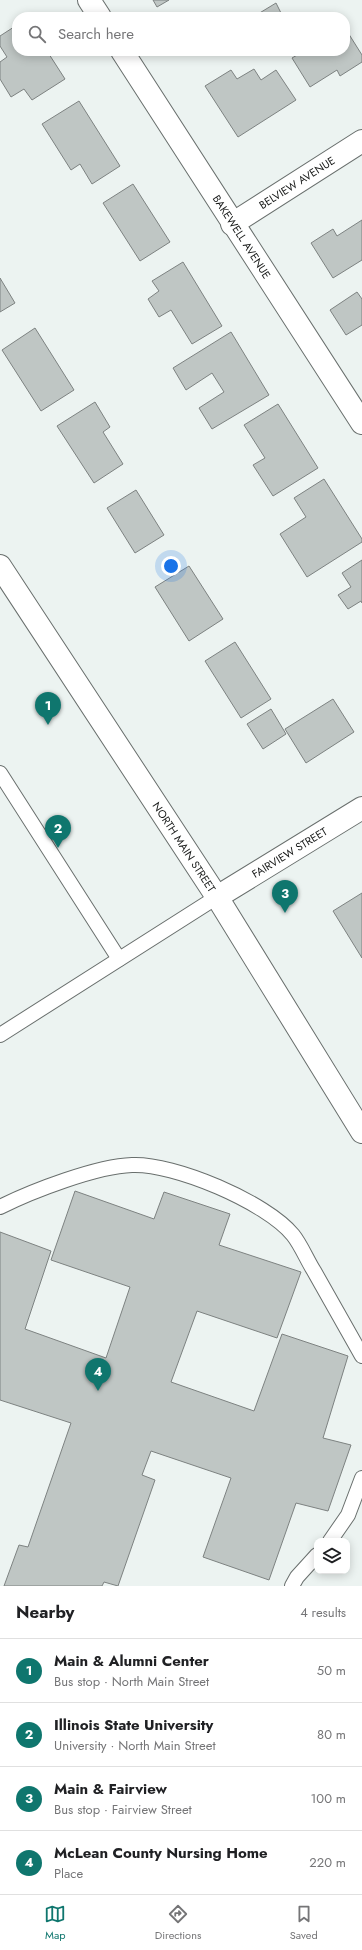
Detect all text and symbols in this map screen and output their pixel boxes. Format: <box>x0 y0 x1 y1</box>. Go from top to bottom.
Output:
search box <box>12 12 350 56</box>
icon: search <box>26 23 48 45</box>
text: Search here <box>58 23 134 45</box>
street label: BELVIEW AVENUE <box>256 152 338 213</box>
street label: BAKEWELL AVENUE <box>209 192 275 282</box>
your location <box>161 556 181 576</box>
pin: 1 <box>35 692 61 725</box>
street label: NORTH MAIN STREET <box>149 799 220 895</box>
pin: 2 <box>45 815 71 848</box>
street label: FAIRVIEW STREET <box>249 823 330 882</box>
pin: 3 <box>272 880 298 913</box>
pin: 4 <box>85 1358 111 1391</box>
map controls <box>314 1538 350 1574</box>
button: layers <box>314 1538 350 1574</box>
text: Nearby <box>16 1600 74 1624</box>
text: 4 results <box>300 1603 346 1622</box>
text: Main & Alumni Center <box>54 1650 209 1672</box>
text: 1 <box>26 1661 32 1680</box>
text: 50 m <box>317 1661 346 1680</box>
text: Bus stop · North Main Street <box>54 1672 209 1691</box>
text: Illinois State University <box>54 1714 213 1736</box>
text: 2 <box>25 1725 33 1744</box>
text: 80 m <box>317 1725 346 1744</box>
text: University · North Main Street <box>54 1736 216 1755</box>
text: Main & Fairview <box>54 1778 167 1800</box>
text: 3 <box>25 1789 33 1808</box>
text: 100 m <box>311 1789 346 1808</box>
text: Bus stop · Fairview Street <box>54 1800 192 1819</box>
text: McLean County Nursing Home <box>54 1842 268 1864</box>
text: 4 <box>24 1853 34 1872</box>
text: 220 m <box>309 1853 346 1872</box>
text: Place <box>54 1864 83 1883</box>
tab: Map <box>44 1903 66 1943</box>
tab: Directions <box>155 1903 201 1943</box>
tab: Saved <box>290 1903 318 1943</box>

